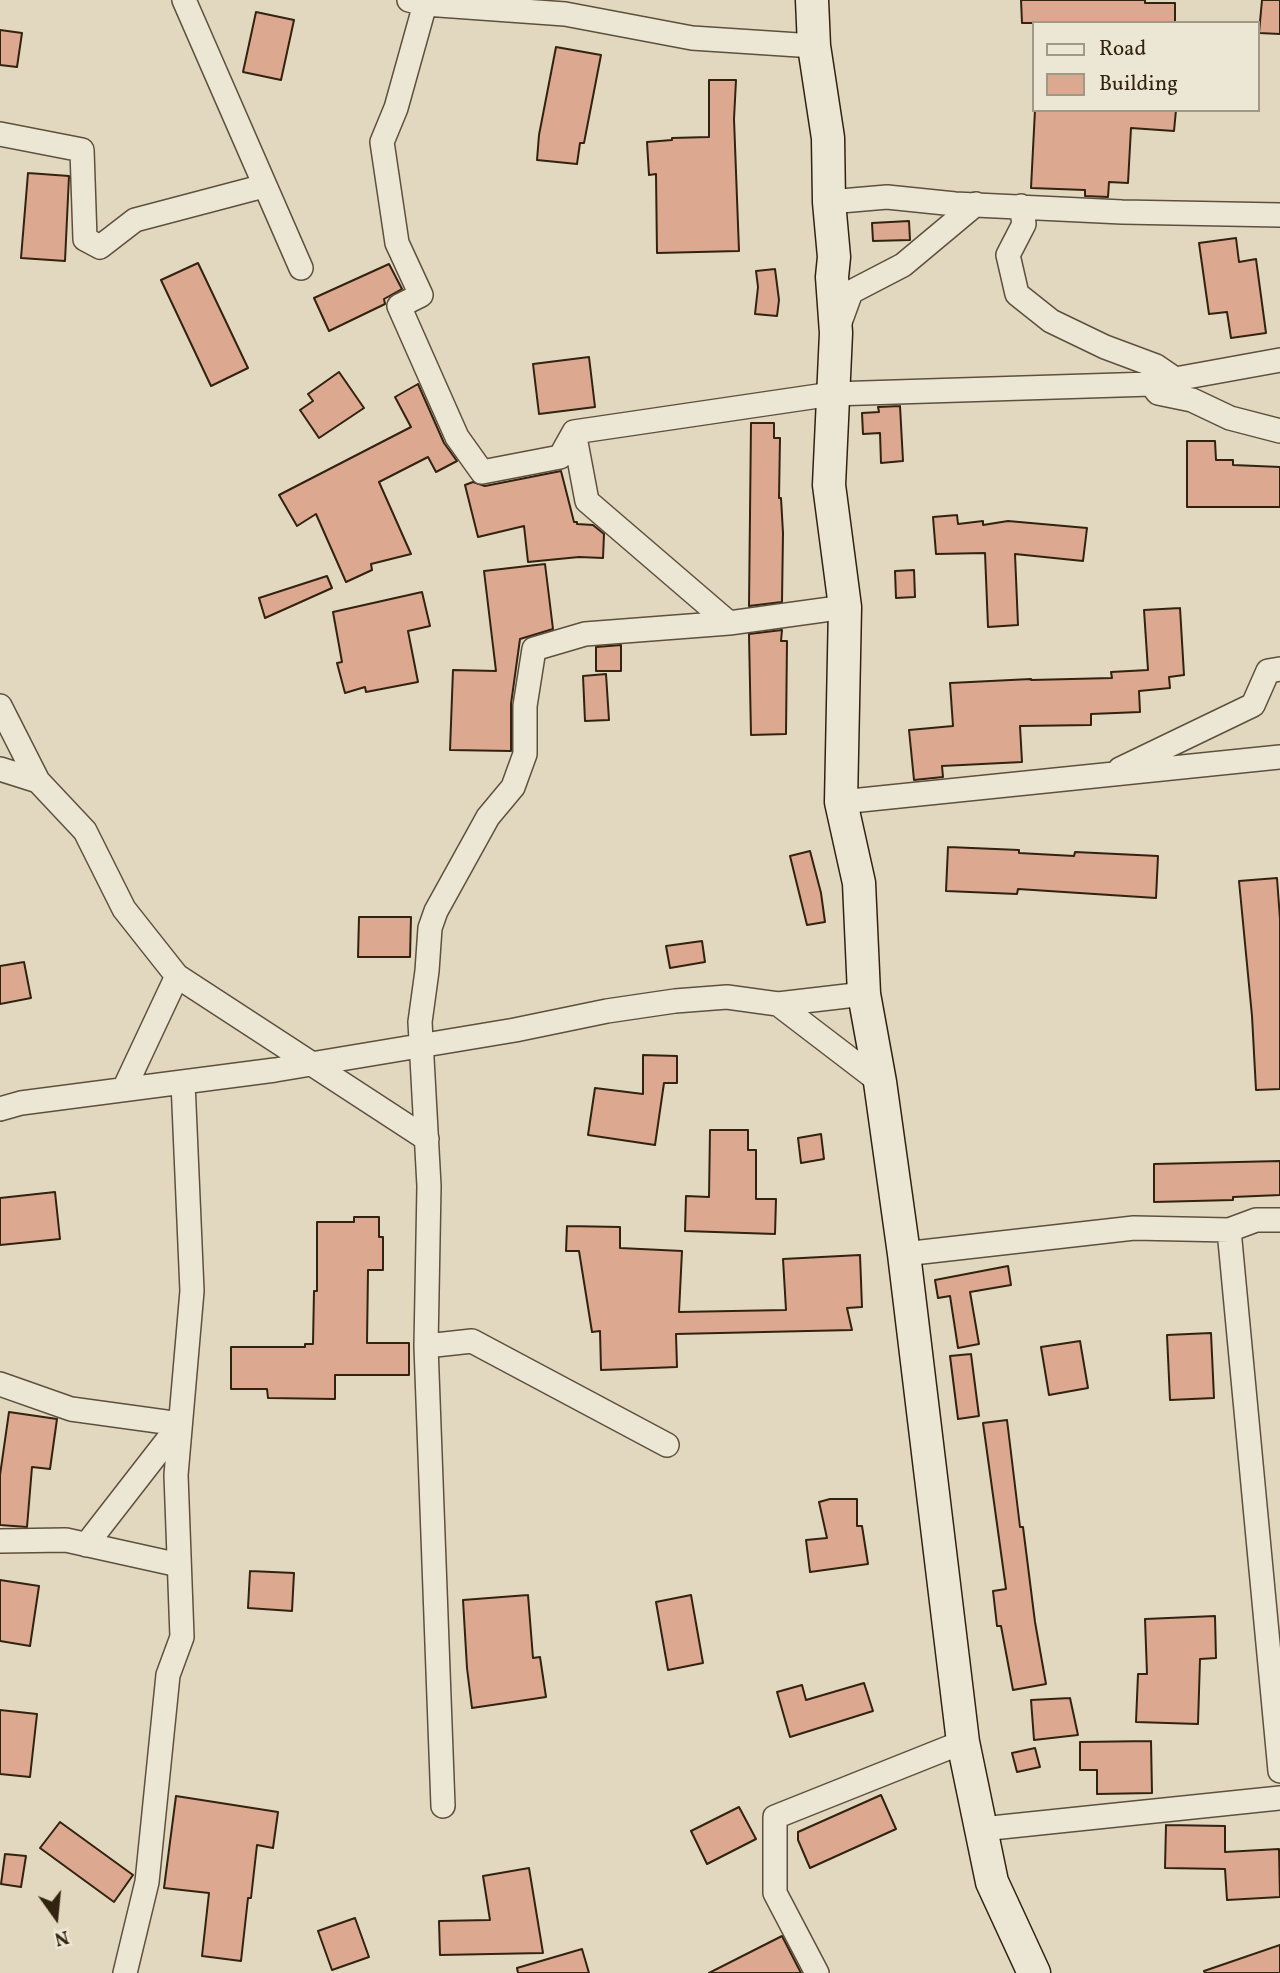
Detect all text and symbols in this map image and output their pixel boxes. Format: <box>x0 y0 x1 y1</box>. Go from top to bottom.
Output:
legend <box>1032 21 1259 112</box>
text: Road <box>1099 35 1146 64</box>
text: Building <box>1099 70 1178 99</box>
north arrow <box>21 1882 91 1952</box>
text: N <box>51 1923 71 1952</box>

